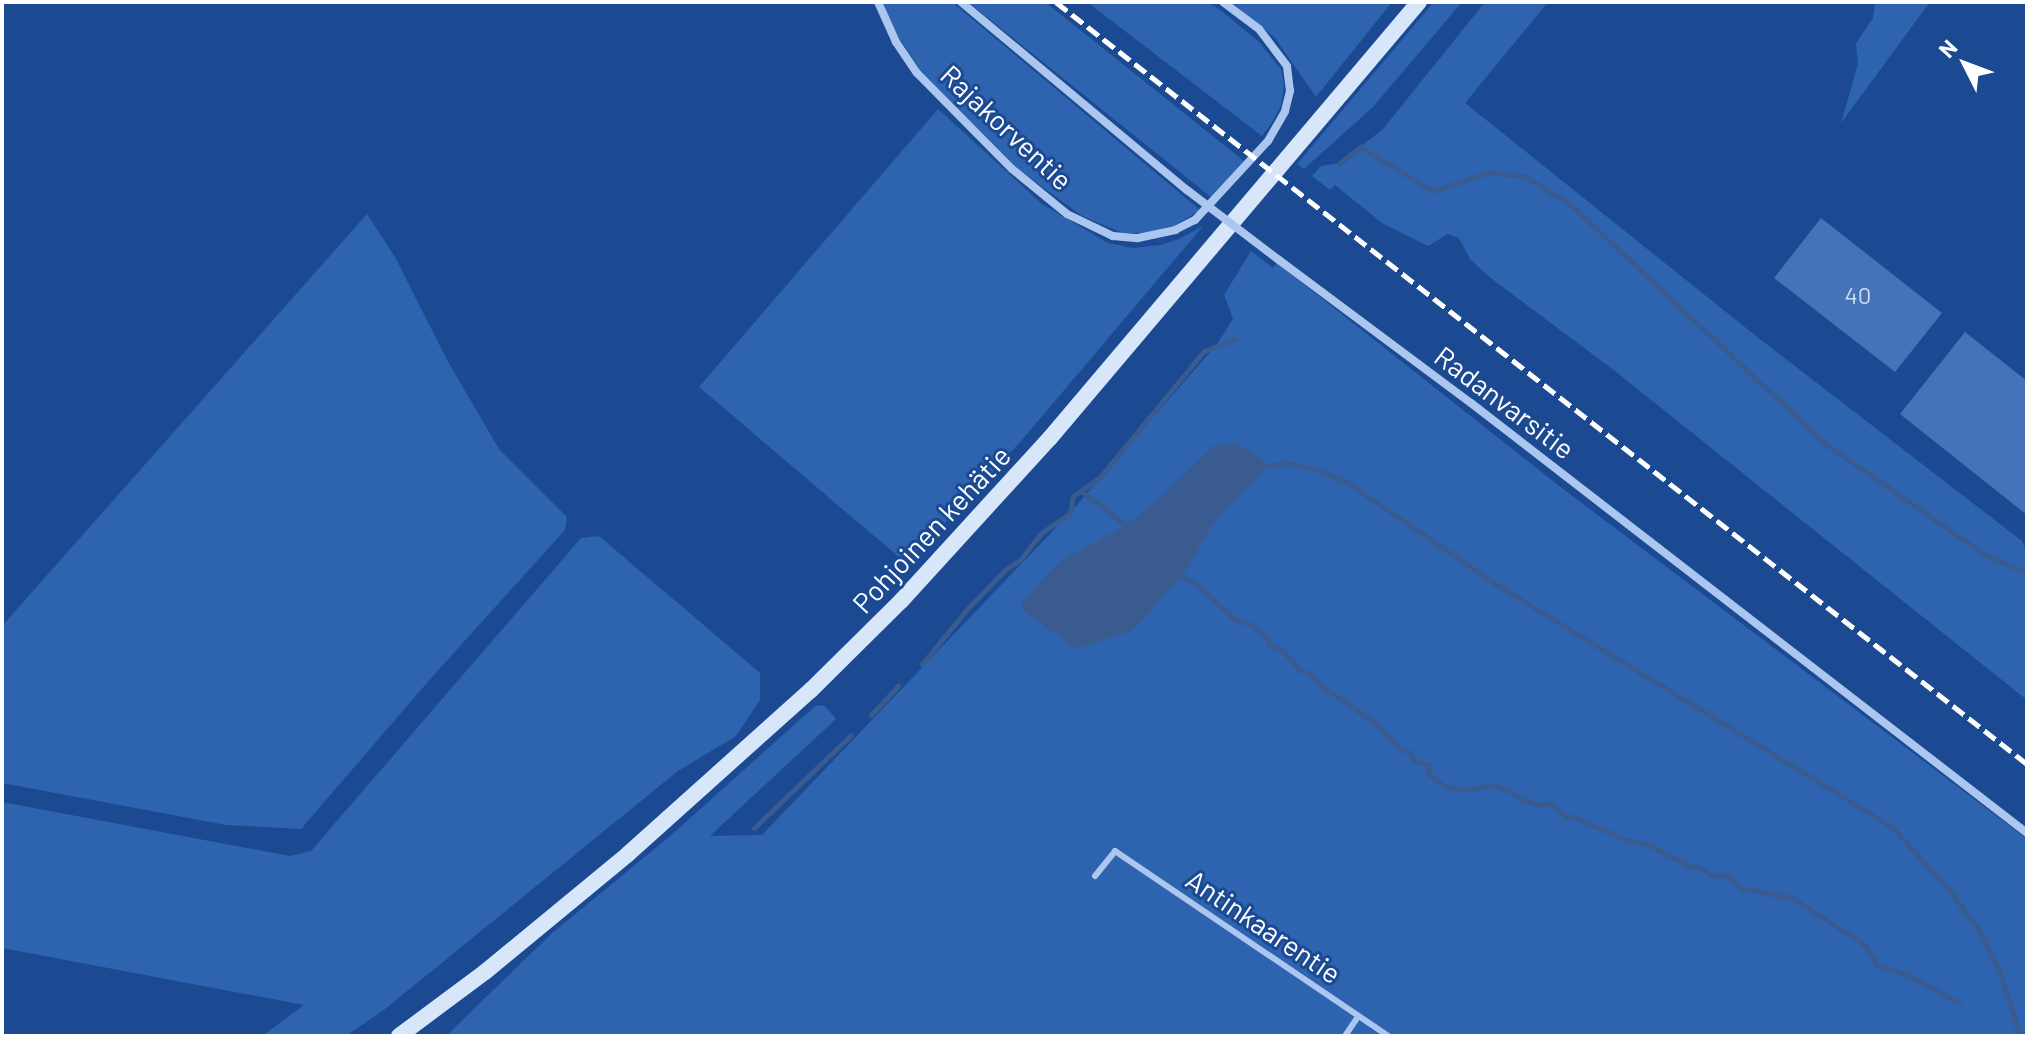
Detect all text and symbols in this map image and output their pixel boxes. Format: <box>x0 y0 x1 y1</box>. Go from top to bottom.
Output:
north arrow <box>1925 24 2005 104</box>
text: N <box>1933 34 1962 62</box>
street label: Rajakorventie <box>934 58 1080 196</box>
house number: 40 <box>1845 281 1871 309</box>
street label: Radanvarsitie <box>1429 339 1581 465</box>
street label: Pohjoinen kehätie <box>845 438 1017 620</box>
street label: Antinkaarentie <box>1180 862 1348 990</box>

